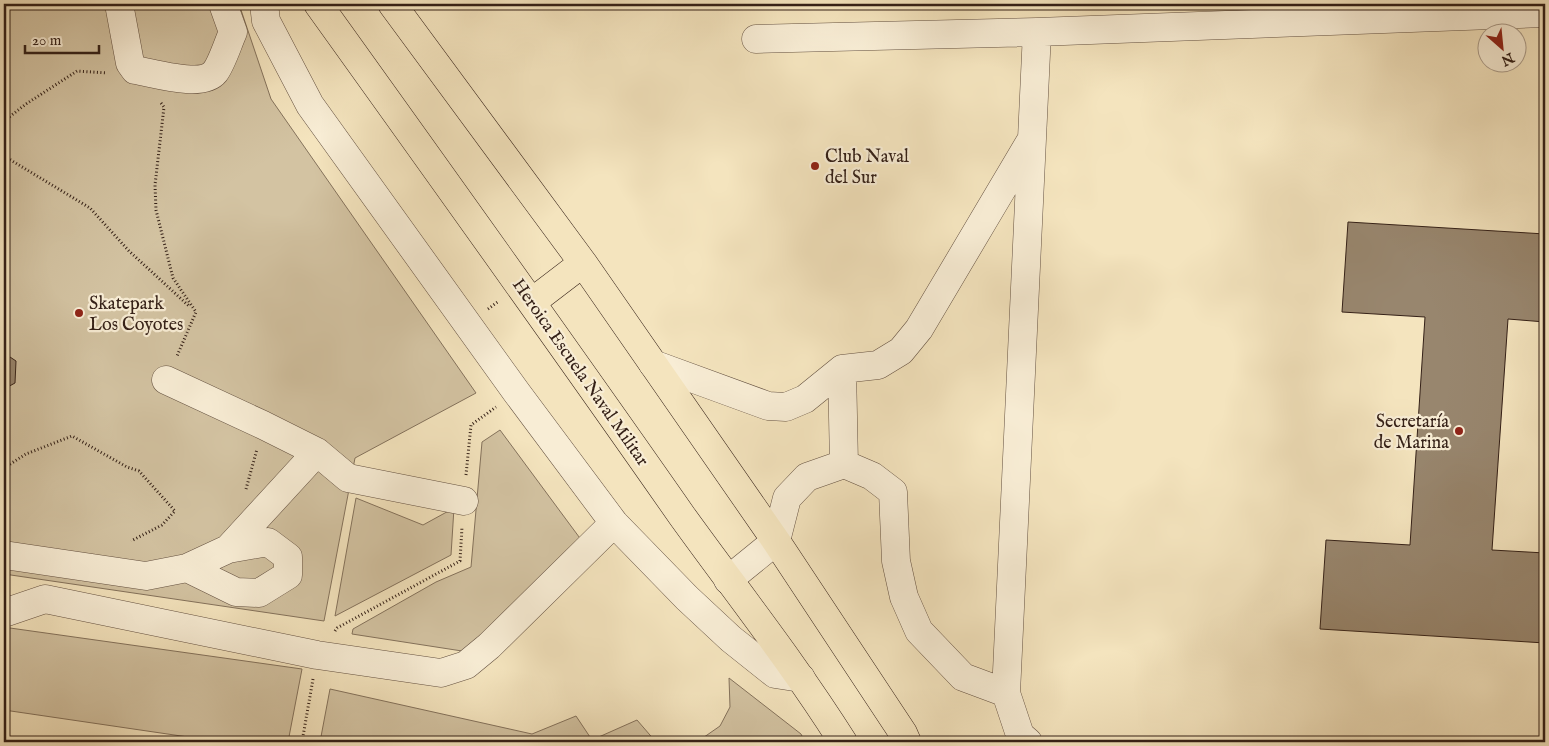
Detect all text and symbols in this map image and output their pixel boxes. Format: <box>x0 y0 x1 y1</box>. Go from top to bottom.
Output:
scale bar <box>25 22 99 54</box>
north arrow <box>1476 22 1526 72</box>
text: 20 m <box>32 31 62 50</box>
text: N <box>1498 47 1518 69</box>
place label: Club Naval del Sur <box>825 146 909 190</box>
marker: Club Naval del Sur <box>809 160 821 172</box>
street label: Heroica Escuela Naval Militar <box>506 275 654 471</box>
place label: Skatepark Los Coyotes <box>89 293 183 337</box>
marker: Skatepark Los Coyotes <box>73 307 85 319</box>
place label: Secretaría de Marina <box>1374 411 1449 455</box>
marker: Secretaría de Marina <box>1453 425 1465 437</box>

